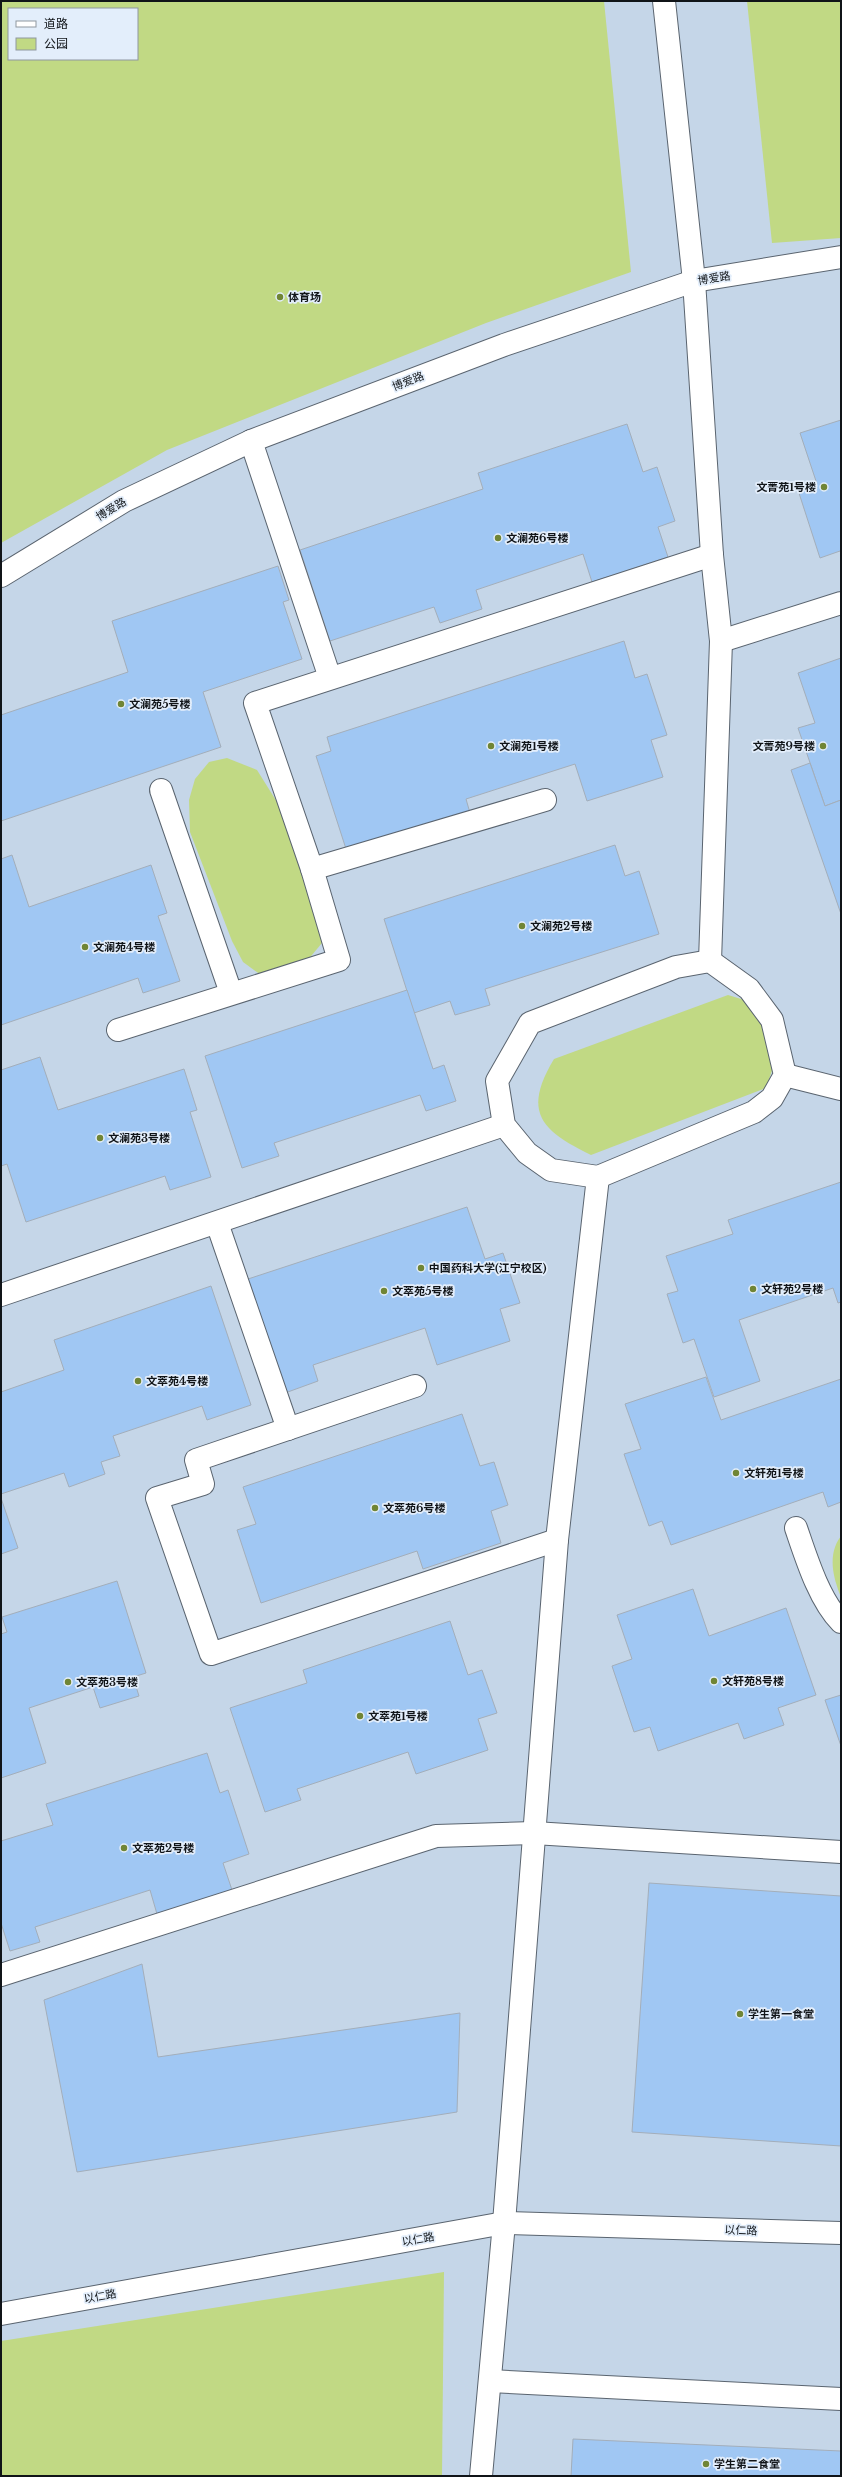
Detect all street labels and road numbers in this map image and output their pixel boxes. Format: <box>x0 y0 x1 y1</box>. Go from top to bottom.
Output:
street label: 博爱路 <box>697 269 731 287</box>
street label: 博爱路 <box>390 369 426 393</box>
street label: 博爱路 <box>93 495 129 523</box>
street label: 以仁路 <box>724 2222 758 2238</box>
street label: 以仁路 <box>401 2229 435 2249</box>
street label: 以仁路 <box>83 2286 117 2306</box>

